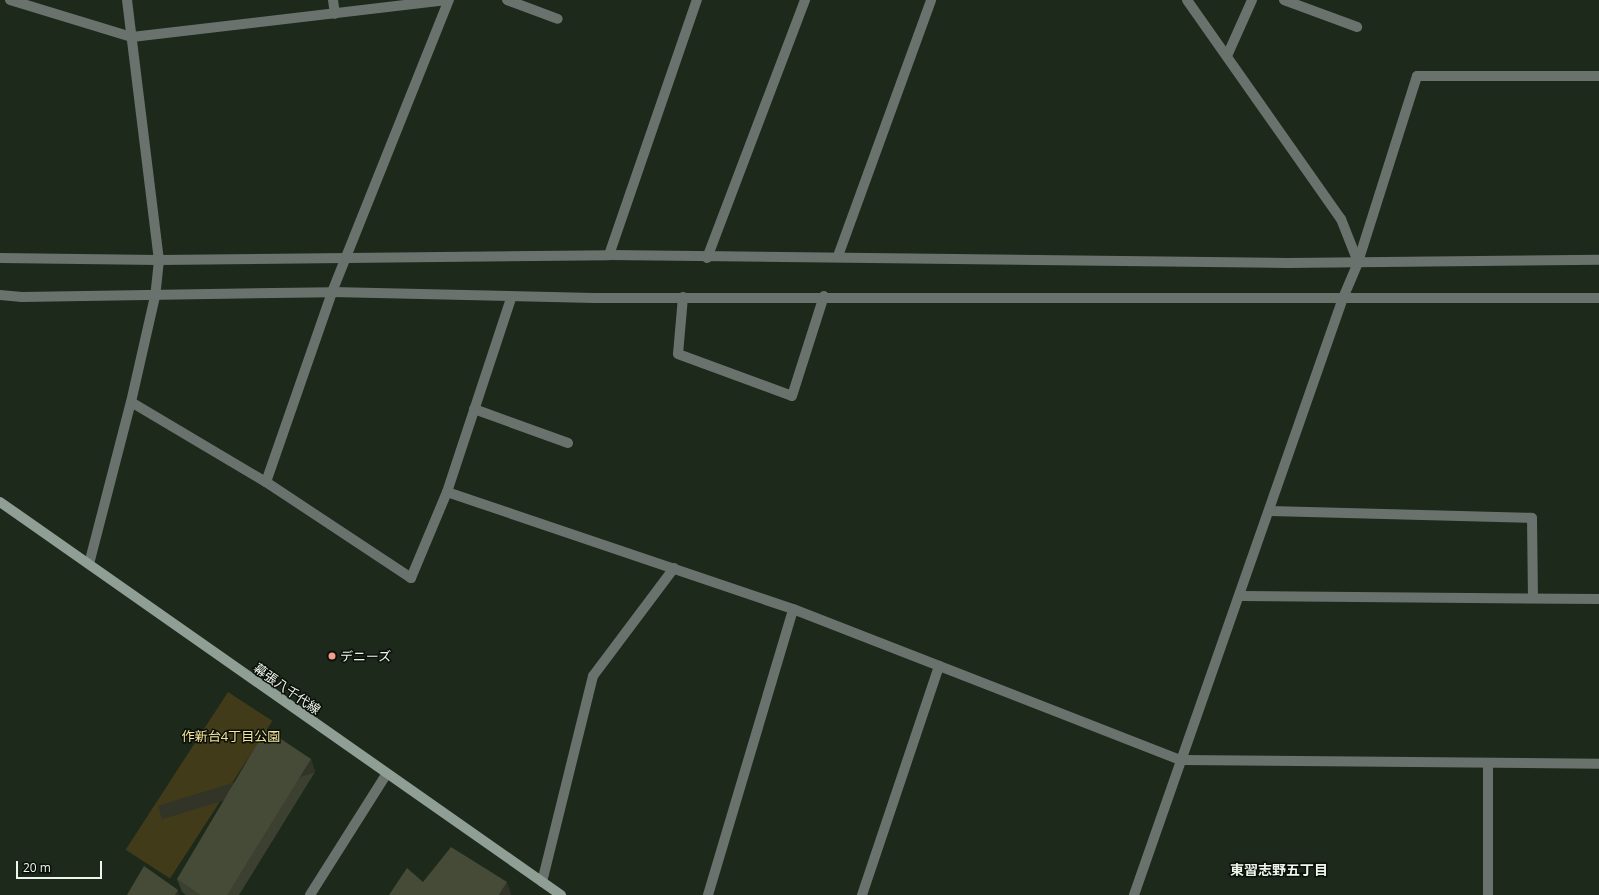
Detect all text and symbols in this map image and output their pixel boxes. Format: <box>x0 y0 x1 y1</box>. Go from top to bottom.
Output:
place label: デニーズ <box>340 648 392 664</box>
marker: デニーズ <box>327 651 337 661</box>
street label: 幕張八千代線 <box>251 660 323 718</box>
park label: 作新台4丁目公園 <box>182 728 280 744</box>
scale bar <box>18 853 104 879</box>
text: 20 m <box>23 859 51 876</box>
district label: 東習志野五丁目 <box>1230 862 1328 878</box>

